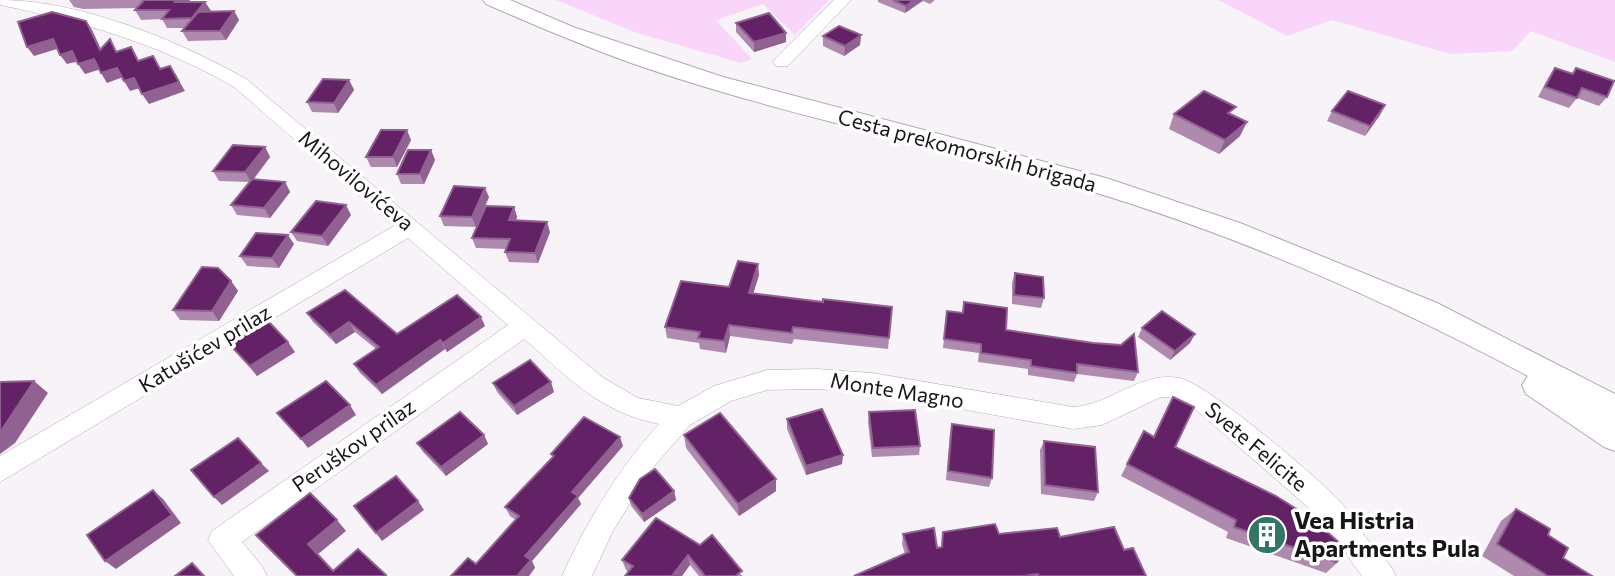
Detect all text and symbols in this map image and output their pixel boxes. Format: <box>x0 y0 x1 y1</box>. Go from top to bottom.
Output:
street label: Cesta prekomorskih brigada <box>836 103 1099 196</box>
street label: Mihovilovićeva <box>294 125 420 235</box>
street label: Katušićev prilaz <box>134 299 275 397</box>
street label: Monte Magno <box>829 367 966 412</box>
street label: Peruškov prilaz <box>287 393 419 496</box>
street label: Svete Felicite <box>1201 396 1313 496</box>
place label: Vea Histria Apartments Pula <box>1294 505 1480 562</box>
building icon: Vea Histria Apartments Pula <box>1246 514 1288 556</box>

